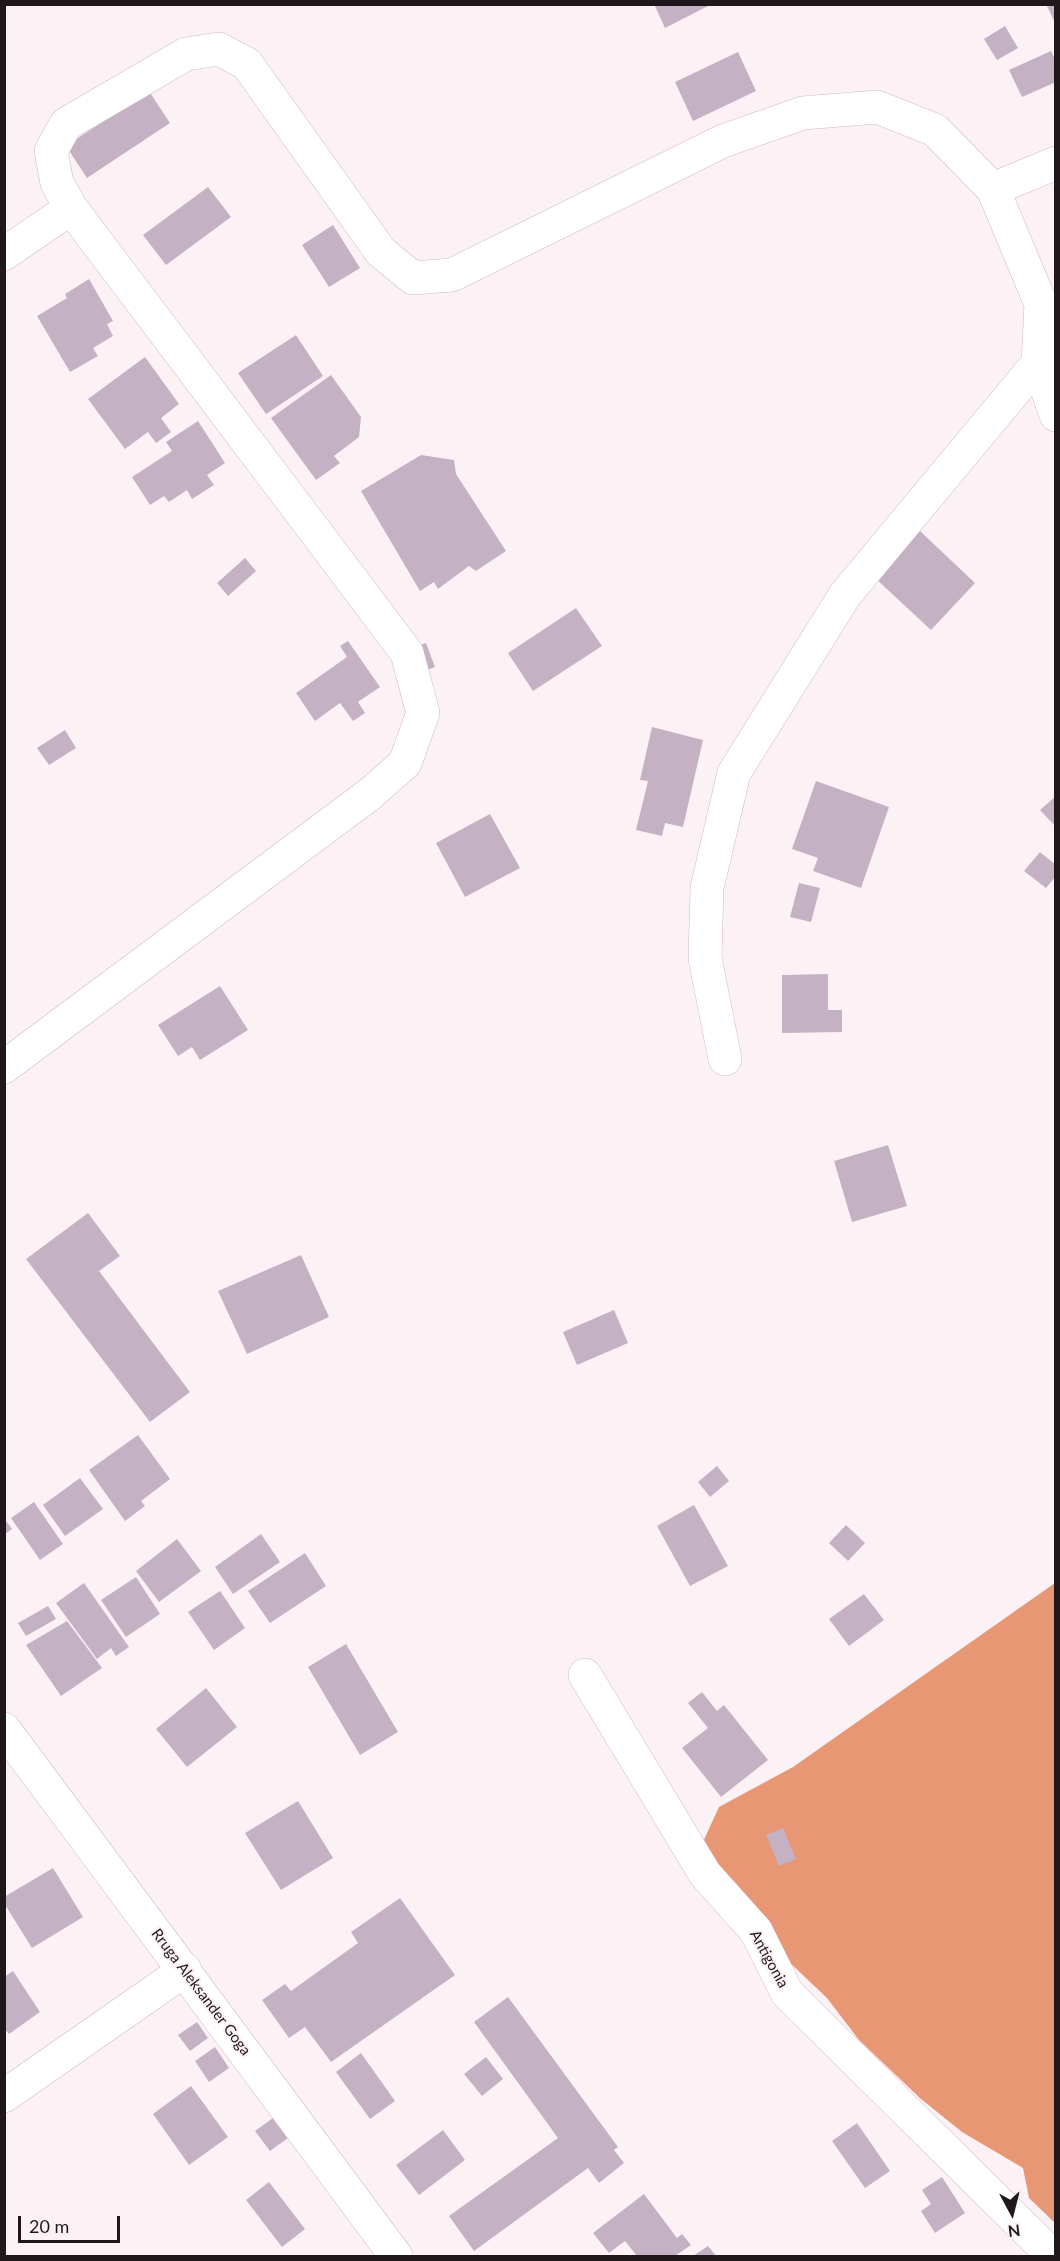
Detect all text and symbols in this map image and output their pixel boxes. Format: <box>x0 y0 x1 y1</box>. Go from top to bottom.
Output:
street label: Rruga Aleksander Goga <box>147 1925 255 2059</box>
street label: Antigonia <box>746 1927 792 1991</box>
north arrow <box>982 2183 1042 2243</box>
scale bar <box>21 2204 123 2242</box>
text: 20 m <box>29 2215 69 2237</box>
text: N <box>1007 2221 1022 2242</box>

